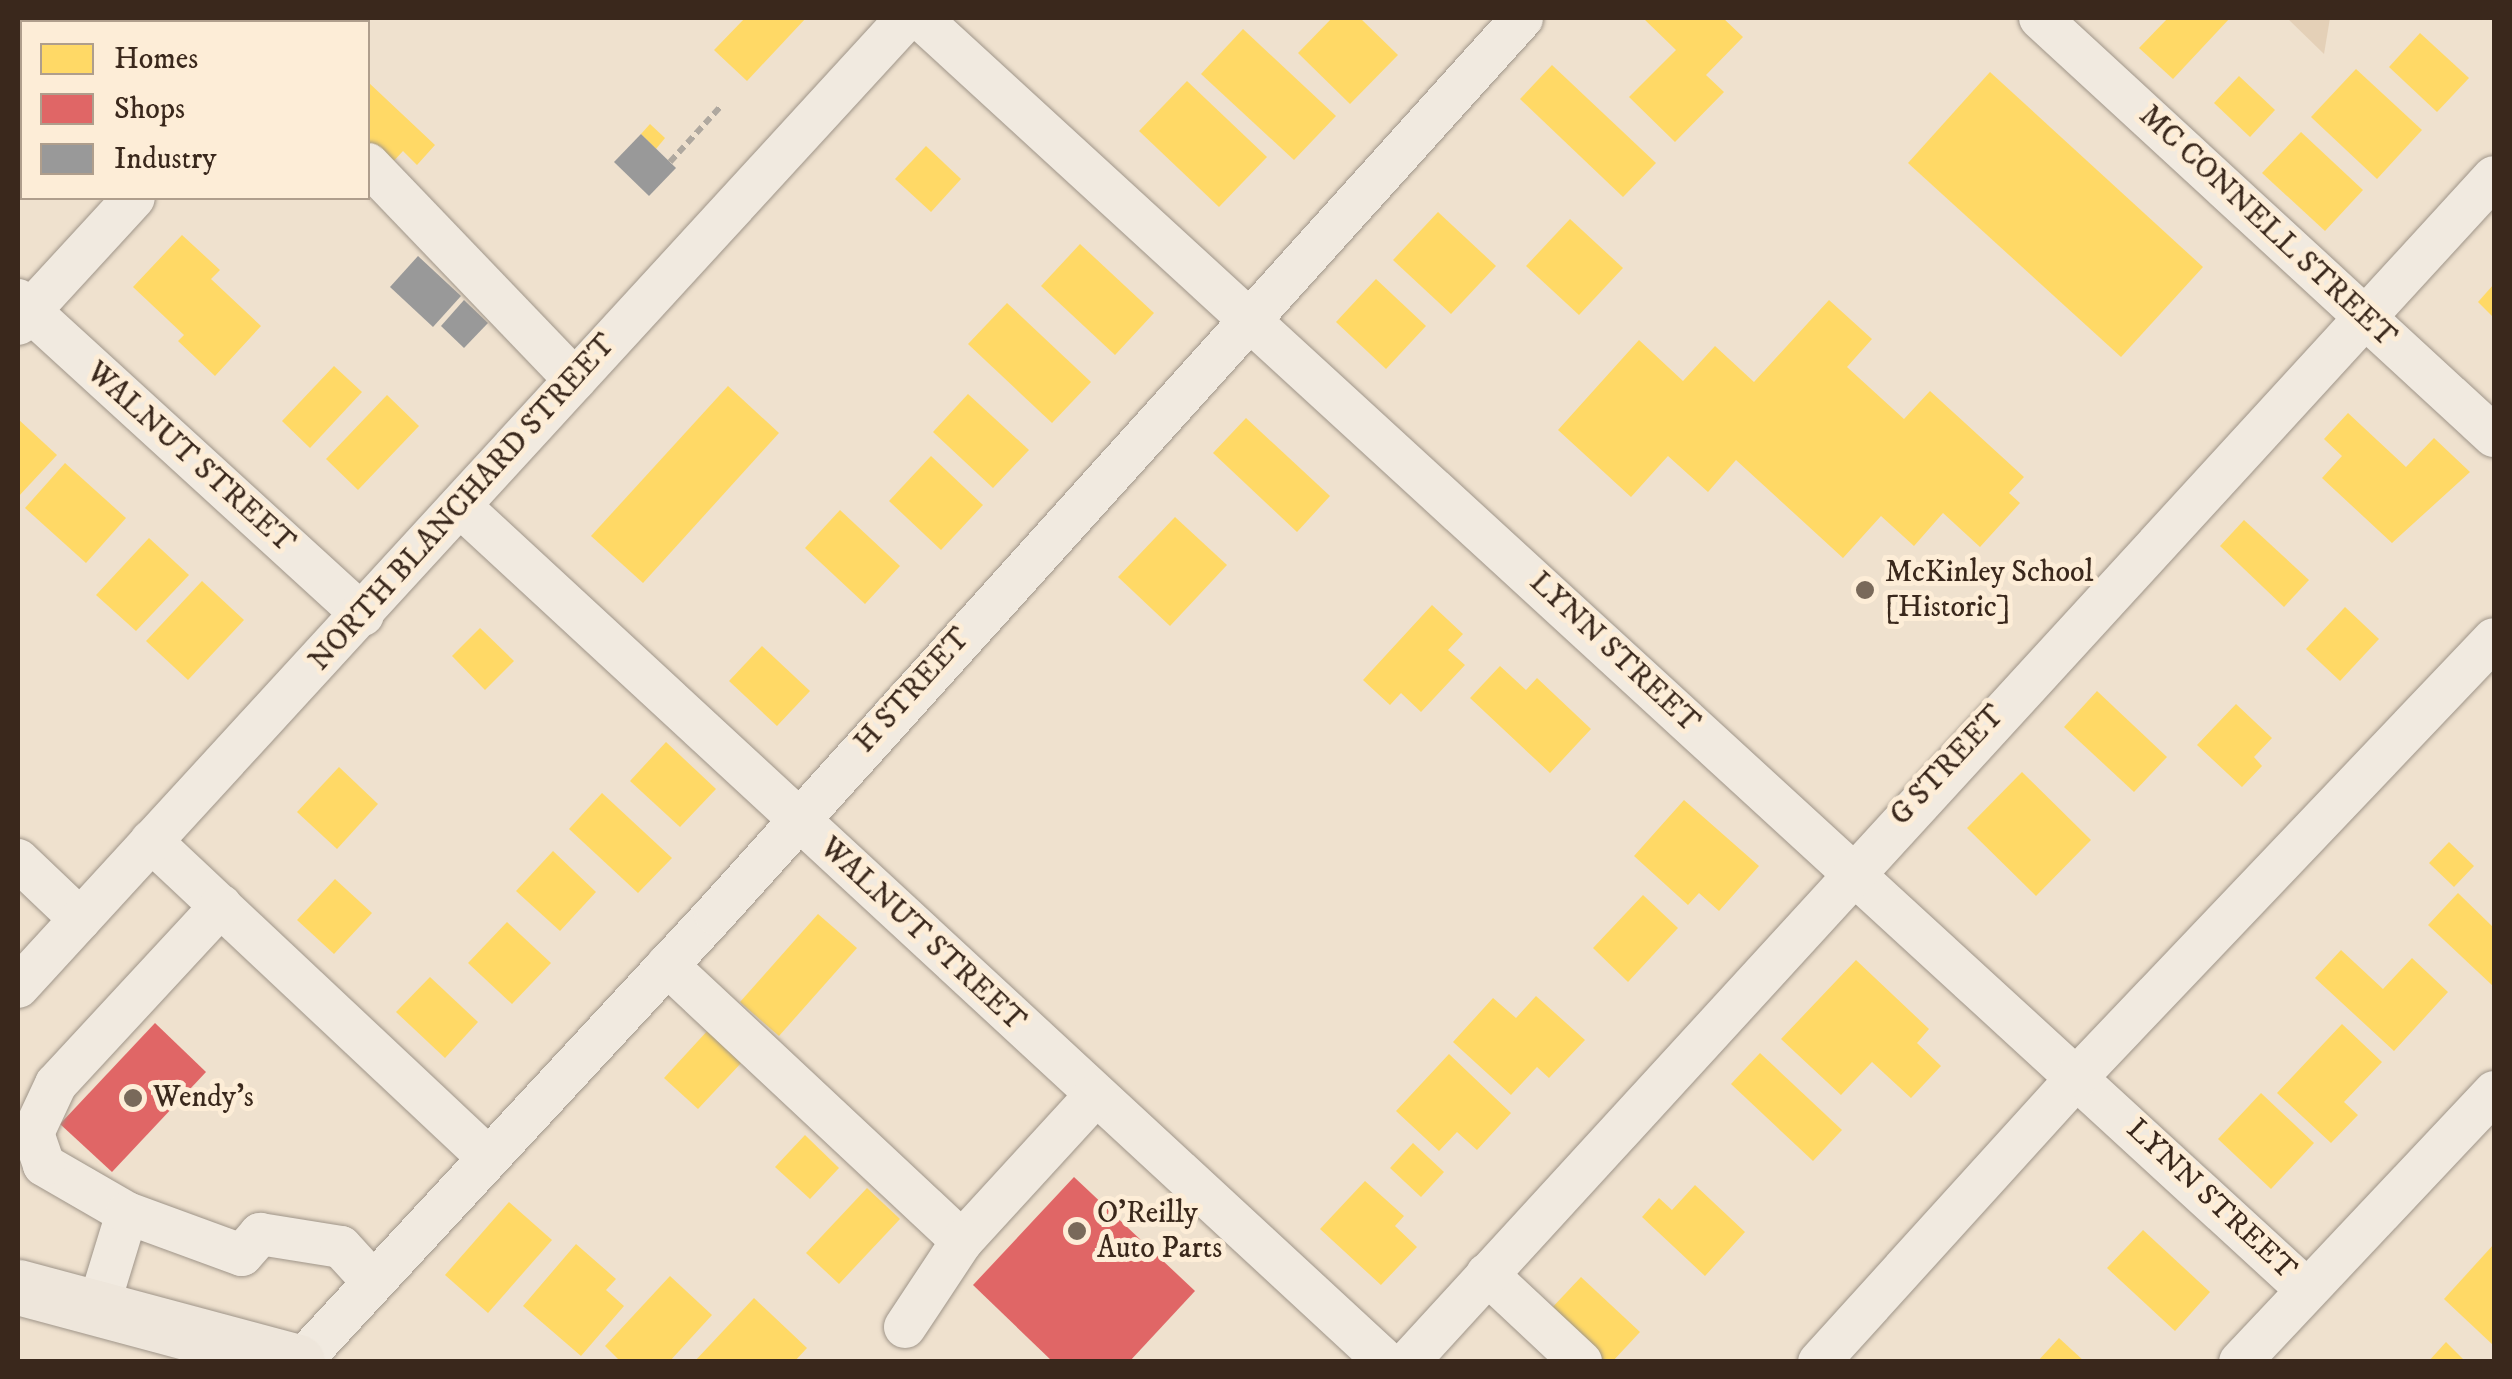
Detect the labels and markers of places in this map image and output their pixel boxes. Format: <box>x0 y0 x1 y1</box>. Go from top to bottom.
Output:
place label: McKinley School [Historic] <box>1885 555 2094 626</box>
marker: McKinley School [Historic] <box>1854 579 1876 601</box>
place label: Wendy's <box>153 1080 254 1116</box>
marker: Wendy's <box>122 1087 144 1109</box>
place label: O'Reilly Auto Parts <box>1097 1196 1222 1266</box>
marker: O'Reilly Auto Parts <box>1066 1220 1088 1242</box>

